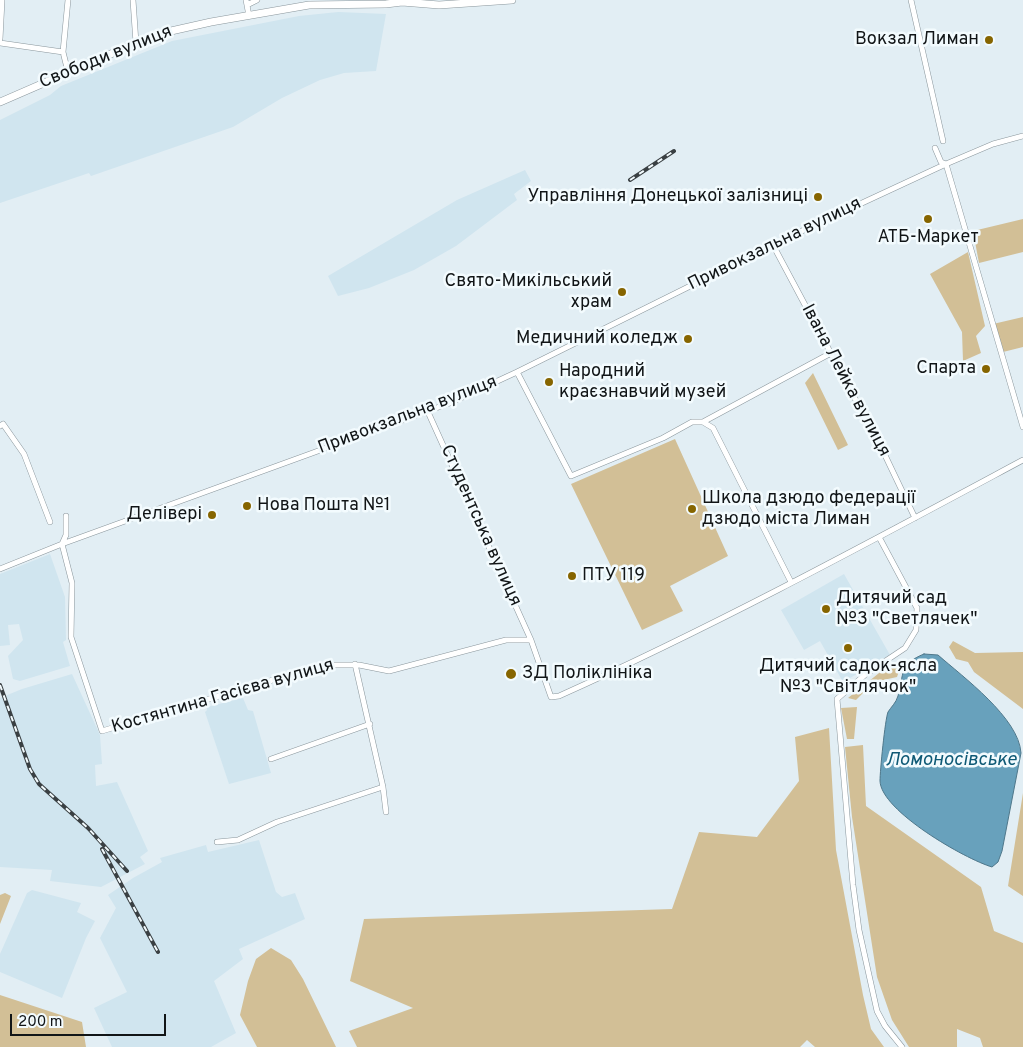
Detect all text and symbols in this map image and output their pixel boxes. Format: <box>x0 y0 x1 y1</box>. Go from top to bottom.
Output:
street label: Свободи вулиця <box>37 22 175 94</box>
place label: Вокзал Лиман <box>855 29 979 51</box>
marker: Вокзал Лиман <box>983 34 995 46</box>
place label: Управління Донецької залізниці <box>527 186 808 208</box>
marker: Управління Донецької залізниці <box>812 191 824 203</box>
street label: Привокзальна вулиця <box>685 194 865 296</box>
marker: АТБ-Маркет <box>922 213 934 225</box>
place label: АТБ-Маркет <box>877 227 979 249</box>
place label: Свято-Микільський храм <box>445 271 612 314</box>
marker: Свято-Микільський храм <box>616 286 628 298</box>
street label: Івана Лейка вулиця <box>796 301 894 461</box>
place label: Медичний коледж <box>516 328 678 350</box>
marker: Медичний коледж <box>682 333 694 345</box>
place label: Спарта <box>916 358 976 380</box>
place label: Народний краєзнавчий музей <box>559 361 726 404</box>
marker: Спарта <box>980 363 992 375</box>
street label: Привокзальна вулиця <box>315 372 501 460</box>
marker: Народний краєзнавчий музей <box>543 376 555 388</box>
street label: Студентська вулиця <box>435 442 525 610</box>
place label: Школа дзюдо федерації дзюдо міста Лиман <box>702 488 916 530</box>
place label: Нова Пошта №1 <box>257 495 390 517</box>
marker: Нова Пошта №1 <box>241 500 253 512</box>
marker: Школа дзюдо федерації дзюдо міста Лиман <box>686 503 698 515</box>
place label: Делівері <box>127 504 202 526</box>
marker: Делівері <box>206 509 218 521</box>
place label: ПТУ 119 <box>582 565 645 587</box>
marker: ПТУ 119 <box>566 570 578 582</box>
place label: Дитячий сад №3 "Светлячек" <box>836 588 978 630</box>
marker: Дитячий сад №3 "Светлячек" <box>820 603 832 615</box>
marker: Дитячий садок-ясла №3 "Світлячок" <box>842 642 854 654</box>
street label: Костянтина Гасієва вулиця <box>109 655 337 739</box>
place label: Дитячий садок-ясла №3 "Світлячок" <box>759 656 937 699</box>
place label: ЗД Поліклініка <box>522 663 652 685</box>
marker: ЗД Поліклініка <box>504 667 518 681</box>
water label: Ломоносівське <box>885 750 1017 772</box>
scale bar <box>12 1004 169 1036</box>
text: 200 m <box>18 1013 63 1032</box>

